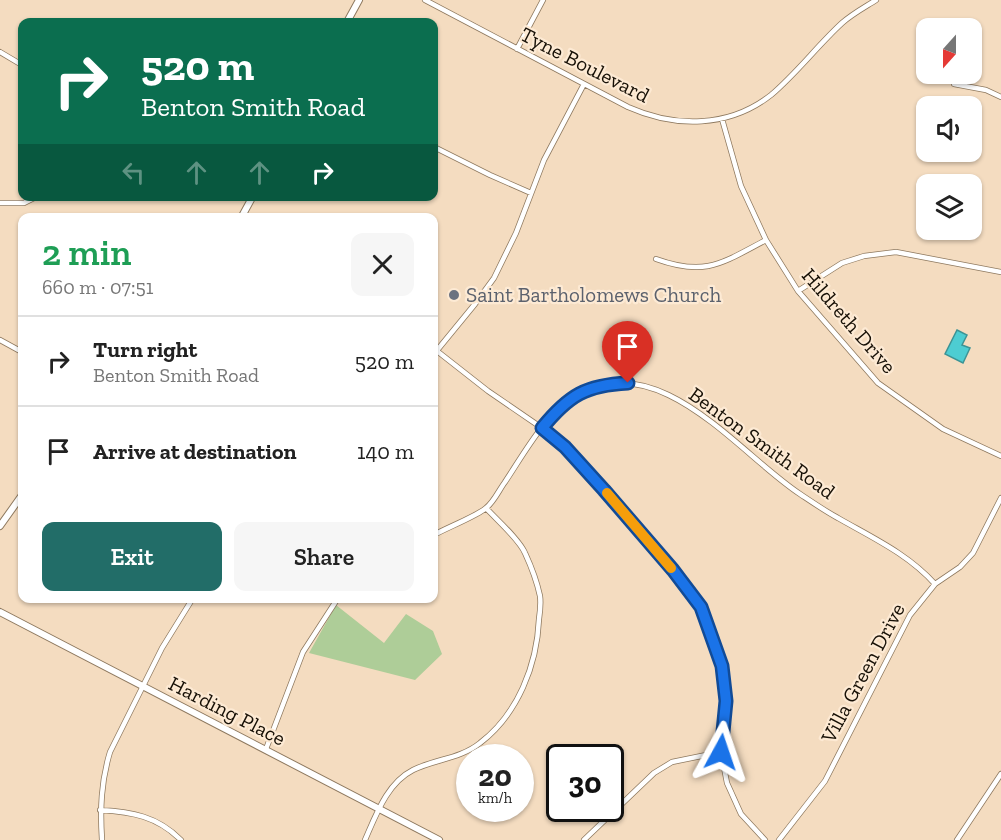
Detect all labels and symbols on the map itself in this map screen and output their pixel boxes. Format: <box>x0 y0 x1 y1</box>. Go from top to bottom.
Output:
north arrow <box>916 18 982 84</box>
street label: Tyne Boulevard <box>517 21 654 108</box>
street label: Hildreth Drive <box>797 263 902 378</box>
place label: Saint Bartholomews Church <box>466 282 721 307</box>
marker: Saint Bartholomews Church <box>447 288 461 302</box>
pin <box>602 321 653 383</box>
street label: Benton Smith Road <box>684 381 841 504</box>
street label: Villa Green Drive <box>815 599 910 748</box>
street label: Harding Place <box>165 670 290 751</box>
position arrow <box>689 720 753 784</box>
speed limit sign: 30 <box>546 744 624 822</box>

